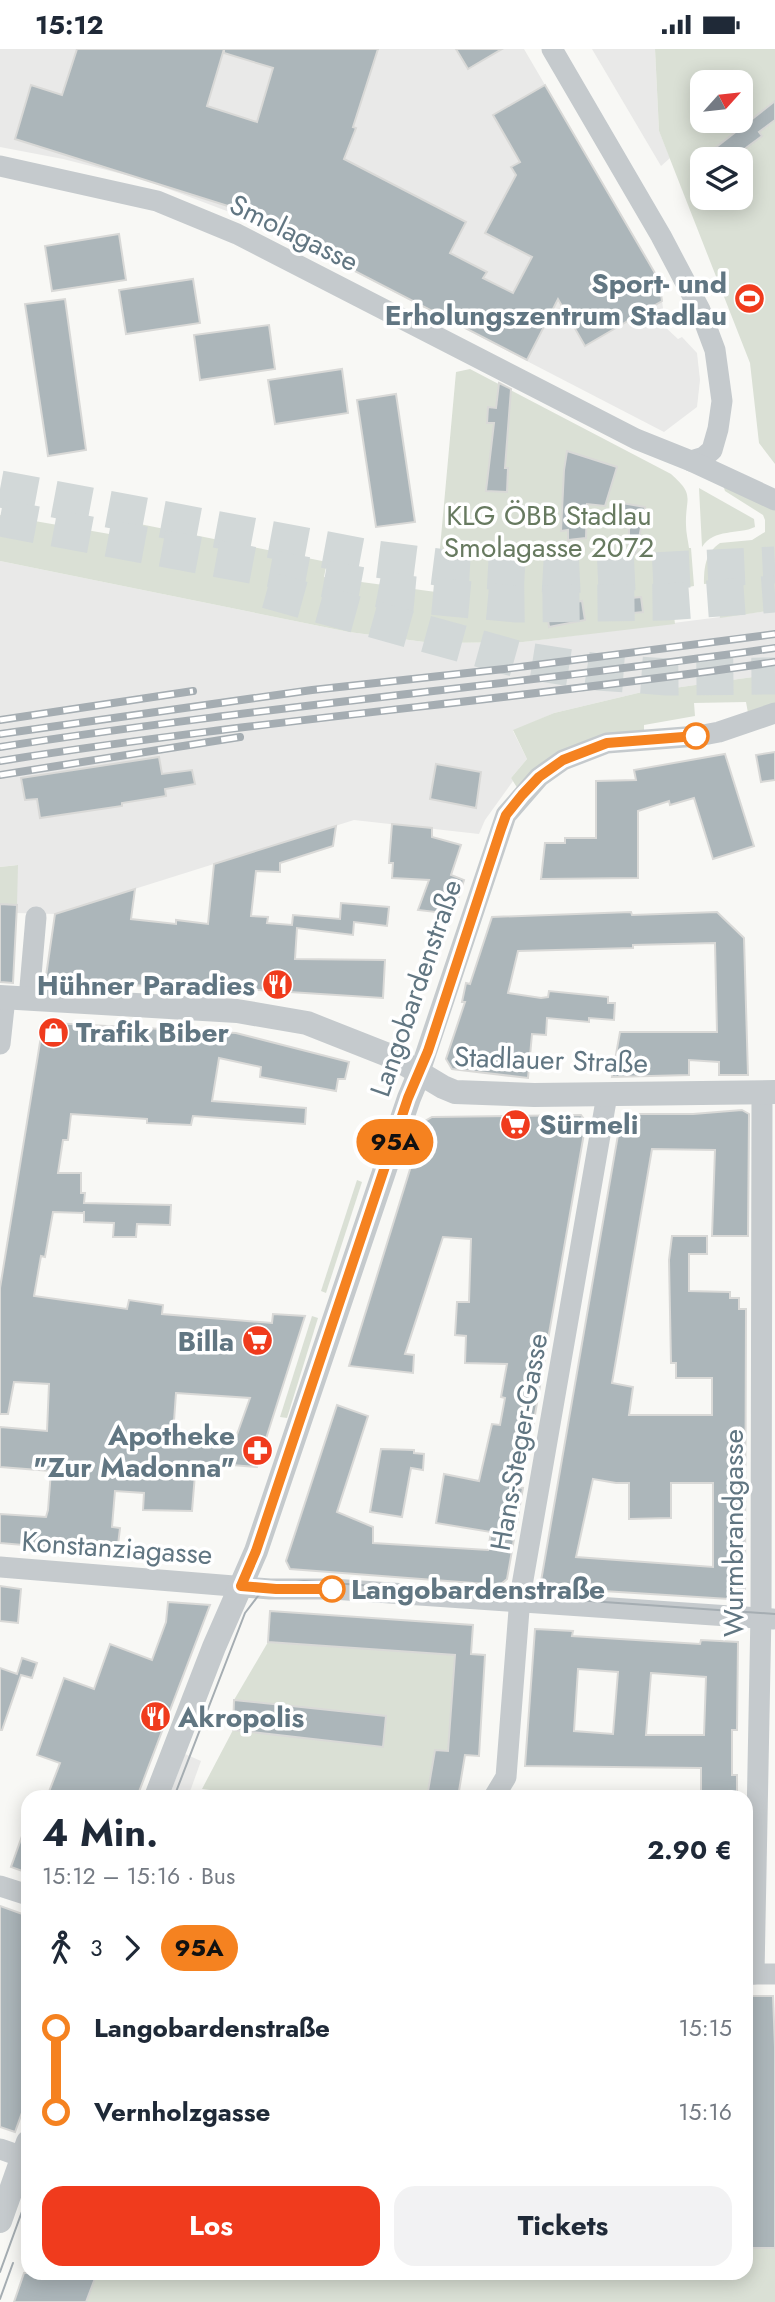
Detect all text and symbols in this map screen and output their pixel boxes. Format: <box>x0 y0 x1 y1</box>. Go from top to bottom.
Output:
text: 15:12 <box>35 6 104 44</box>
north arrow <box>690 70 752 133</box>
map controls <box>690 70 753 210</box>
button: layers <box>690 147 753 210</box>
street label: Smolagasse <box>223 184 365 282</box>
place label: Sport- und Erholungszentrum Stadlau <box>385 263 727 336</box>
sports icon: Sport- und Erholungszentrum Stadlau <box>733 282 767 316</box>
park label: KLG ÖBB Stadlau Smolagasse 2072 <box>444 495 654 568</box>
unlabelled marker <box>683 723 709 749</box>
street label: Langobardenstraße <box>360 874 472 1102</box>
place label: Hühner Paradies <box>37 965 255 1006</box>
restaurant icon: Hühner Paradies <box>261 968 295 1002</box>
place label: Trafik Biber <box>76 1012 230 1053</box>
shop icon: Trafik Biber <box>36 1015 70 1049</box>
street label: Stadlauer Straße <box>453 1036 649 1084</box>
place label: Sürmeli <box>539 1104 638 1145</box>
supermarket icon: Sürmeli <box>499 1107 533 1141</box>
line badge: 95A <box>355 1119 435 1165</box>
text: 95A <box>370 1124 420 1159</box>
place label: Billa <box>177 1321 234 1362</box>
supermarket icon: Billa <box>240 1324 274 1358</box>
street label: Hans-Steger-Gasse <box>480 1330 558 1554</box>
place label: Apotheke "Zur Madonna" <box>33 1415 235 1488</box>
street label: Wurmbrandgasse <box>713 1429 754 1637</box>
pharmacy icon: Apotheke "Zur Madonna" <box>241 1434 275 1468</box>
street label: Konstanziagasse <box>20 1521 214 1575</box>
place label: Langobardenstraße <box>351 1569 605 1610</box>
marker: Langobardenstraße <box>319 1576 345 1602</box>
place label: Akropolis <box>177 1697 304 1738</box>
restaurant icon: Akropolis <box>138 1700 172 1734</box>
text: 4 Min. <box>42 1805 158 1860</box>
text: 2.90 € <box>647 1831 732 1869</box>
text: 15:12 – 15:16 · Bus <box>42 1859 235 1893</box>
icon: walk <box>42 1929 80 1967</box>
icon: forward <box>113 1929 151 1967</box>
text: 95A <box>175 1930 224 1965</box>
text: 3 <box>90 1931 103 1965</box>
text: Langobardenstraße <box>94 2009 330 2047</box>
text: 15:15 <box>678 2011 732 2045</box>
text: Vernholzgasse <box>94 2093 270 2131</box>
text: 15:16 <box>678 2095 732 2129</box>
button: Los <box>42 2186 380 2266</box>
button: Tickets <box>394 2186 732 2266</box>

